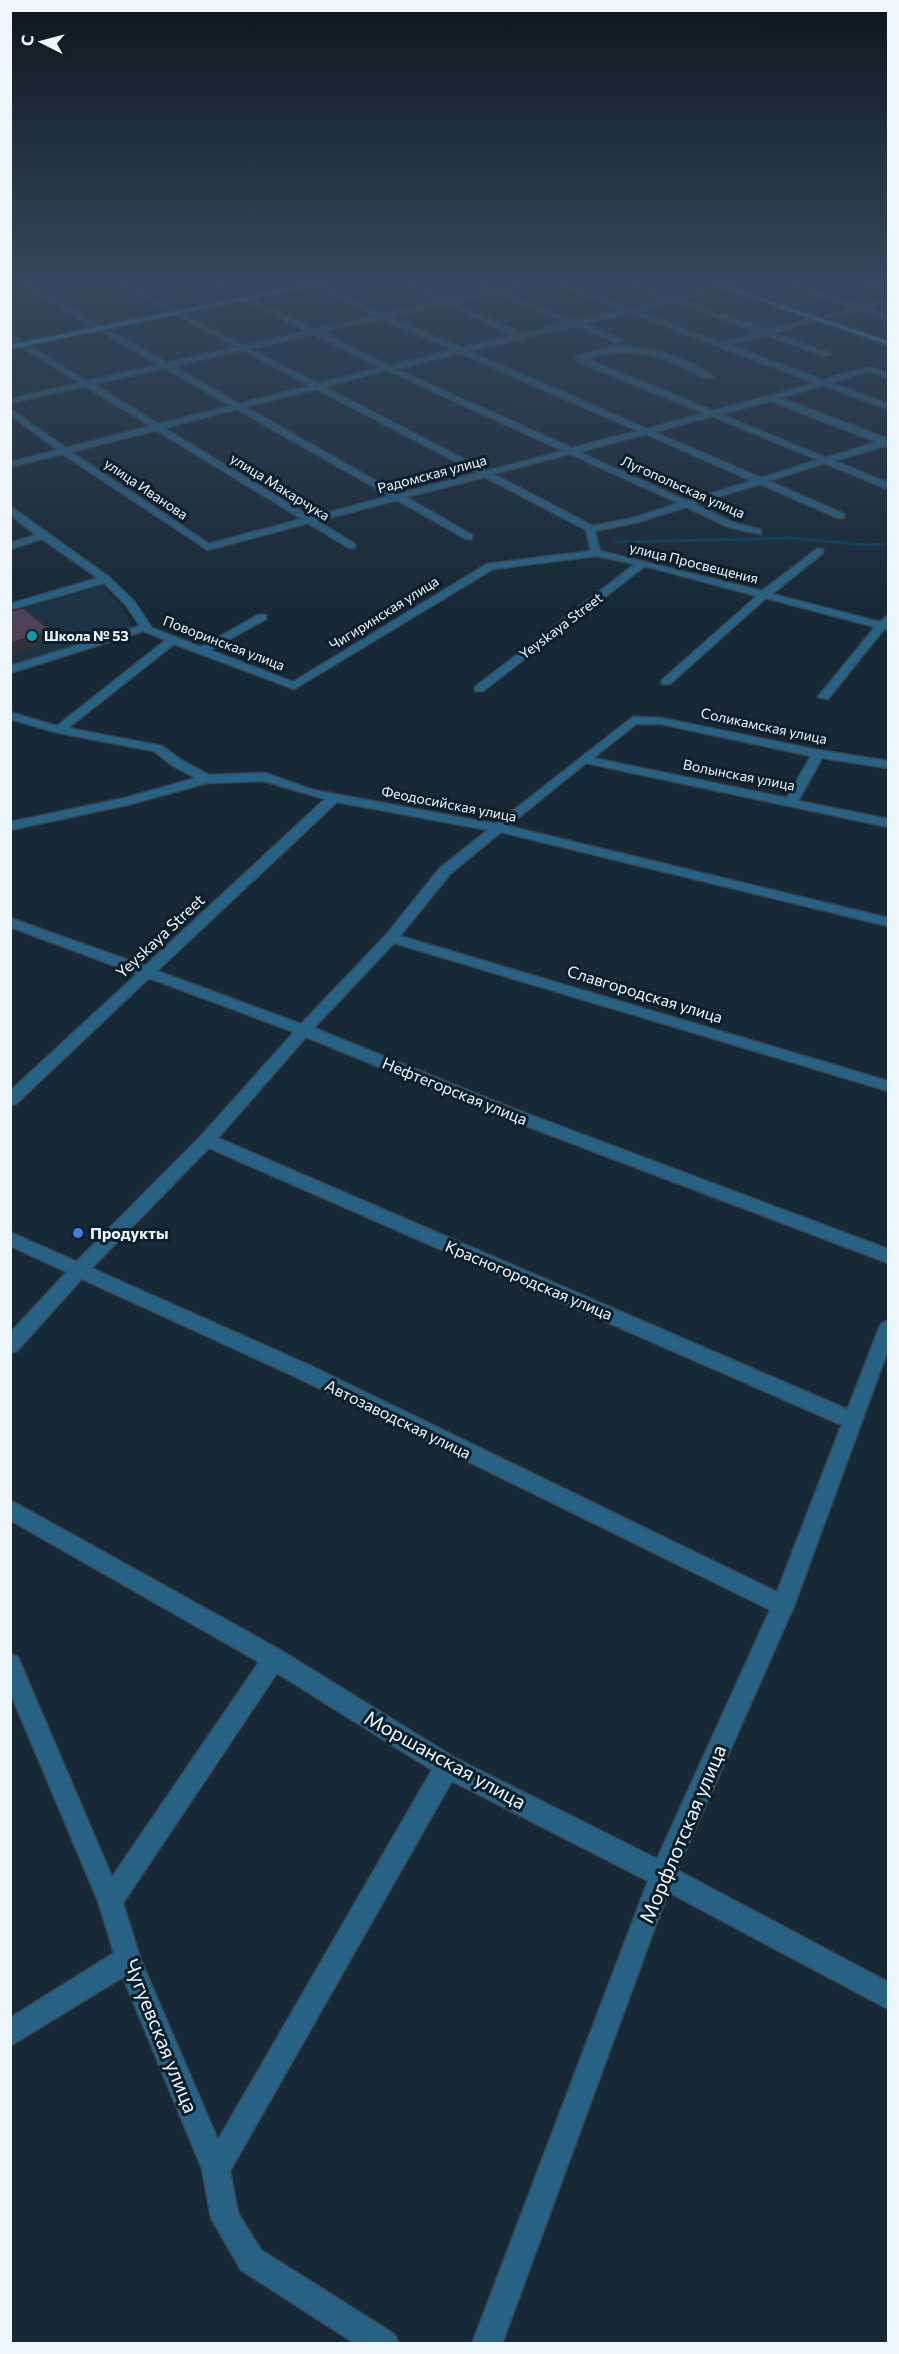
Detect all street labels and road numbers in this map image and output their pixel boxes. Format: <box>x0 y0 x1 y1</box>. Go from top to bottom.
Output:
street label: улица Макарчука <box>227 449 333 524</box>
street label: Радомская улица <box>375 451 488 496</box>
street label: Лугопольская улица <box>619 452 748 521</box>
street label: улица Иванова <box>101 454 191 523</box>
street label: улица Просвещения <box>628 538 760 587</box>
street label: Чигиринская улица <box>326 572 442 653</box>
street label: Yeyskaya Street <box>516 589 606 662</box>
street label: Поворинская улица <box>161 612 287 674</box>
street label: Соликамская улица <box>699 704 829 747</box>
street label: Волынская улица <box>682 755 796 794</box>
street label: Феодосийская улица <box>380 782 518 825</box>
street label: Yeyskaya Street <box>111 889 208 982</box>
street label: Славгородская улица <box>565 961 725 1026</box>
street label: Нефтегорская улица <box>380 1053 530 1128</box>
street label: Красногородская улица <box>443 1236 616 1323</box>
street label: Автозаводская улица <box>322 1375 474 1462</box>
street label: Моршанская улица <box>360 1705 531 1814</box>
street label: Морфлотская улица <box>634 1741 730 1926</box>
street label: Чугуевская улица <box>120 1955 204 2116</box>

